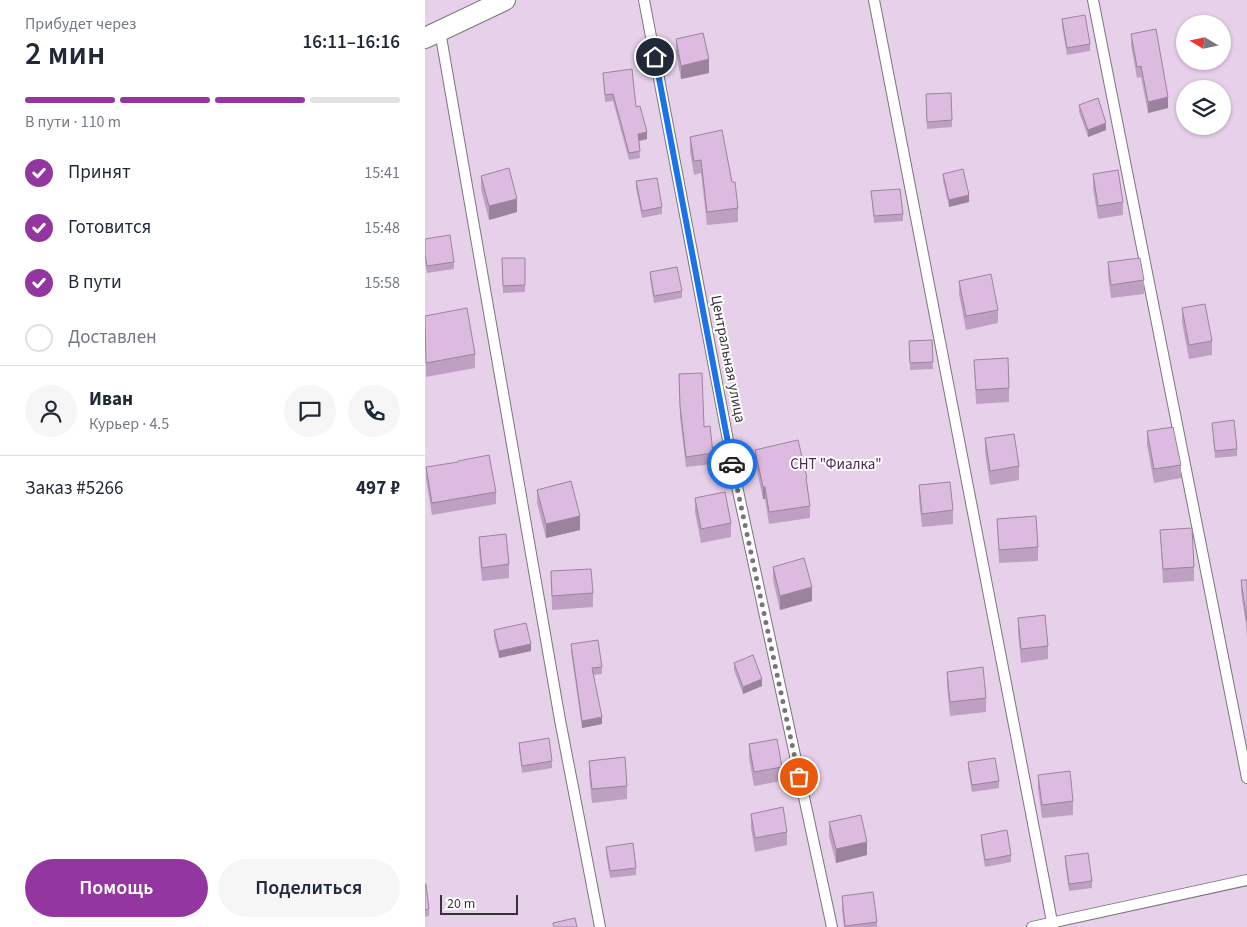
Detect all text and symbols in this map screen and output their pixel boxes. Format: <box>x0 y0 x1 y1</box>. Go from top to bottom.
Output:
text: Прибудет через <box>25 13 136 35</box>
north arrow <box>1176 15 1231 70</box>
map controls <box>1176 15 1231 135</box>
text: 16:11–16:16 <box>302 29 400 56</box>
text: 2 мин <box>25 31 105 77</box>
pin <box>634 36 676 78</box>
icon: home <box>641 43 669 71</box>
button: layers <box>1176 80 1231 135</box>
text: В пути · 110 m <box>25 111 121 133</box>
icon: check <box>25 159 53 187</box>
text: Принят <box>68 159 131 186</box>
text: 15:41 <box>364 162 400 184</box>
icon: check <box>25 214 53 242</box>
text: Готовится <box>68 214 151 241</box>
text: 15:48 <box>364 217 400 239</box>
icon: check <box>25 269 53 297</box>
text: В пути <box>68 269 122 296</box>
text: 15:58 <box>364 272 400 294</box>
street label: Центральная улица <box>705 293 751 425</box>
text: Доставлен <box>68 324 157 351</box>
button: person <box>25 385 77 437</box>
button: chat <box>284 385 336 437</box>
button: phone <box>348 385 400 437</box>
text: Иван <box>89 386 133 413</box>
text: Курьер · 4.5 <box>89 413 169 435</box>
courier <box>707 439 757 489</box>
icon: car <box>718 450 746 478</box>
park label: СНТ "Фиалка" <box>790 454 882 475</box>
text: Заказ #5266 <box>25 475 124 502</box>
text: 497 ₽ <box>356 475 400 502</box>
pin <box>778 756 820 798</box>
icon: bag <box>785 763 813 791</box>
button: Помощь <box>25 859 208 917</box>
button: Поделиться <box>218 859 400 917</box>
scale bar <box>440 892 517 915</box>
text: 20 m <box>447 894 475 914</box>

